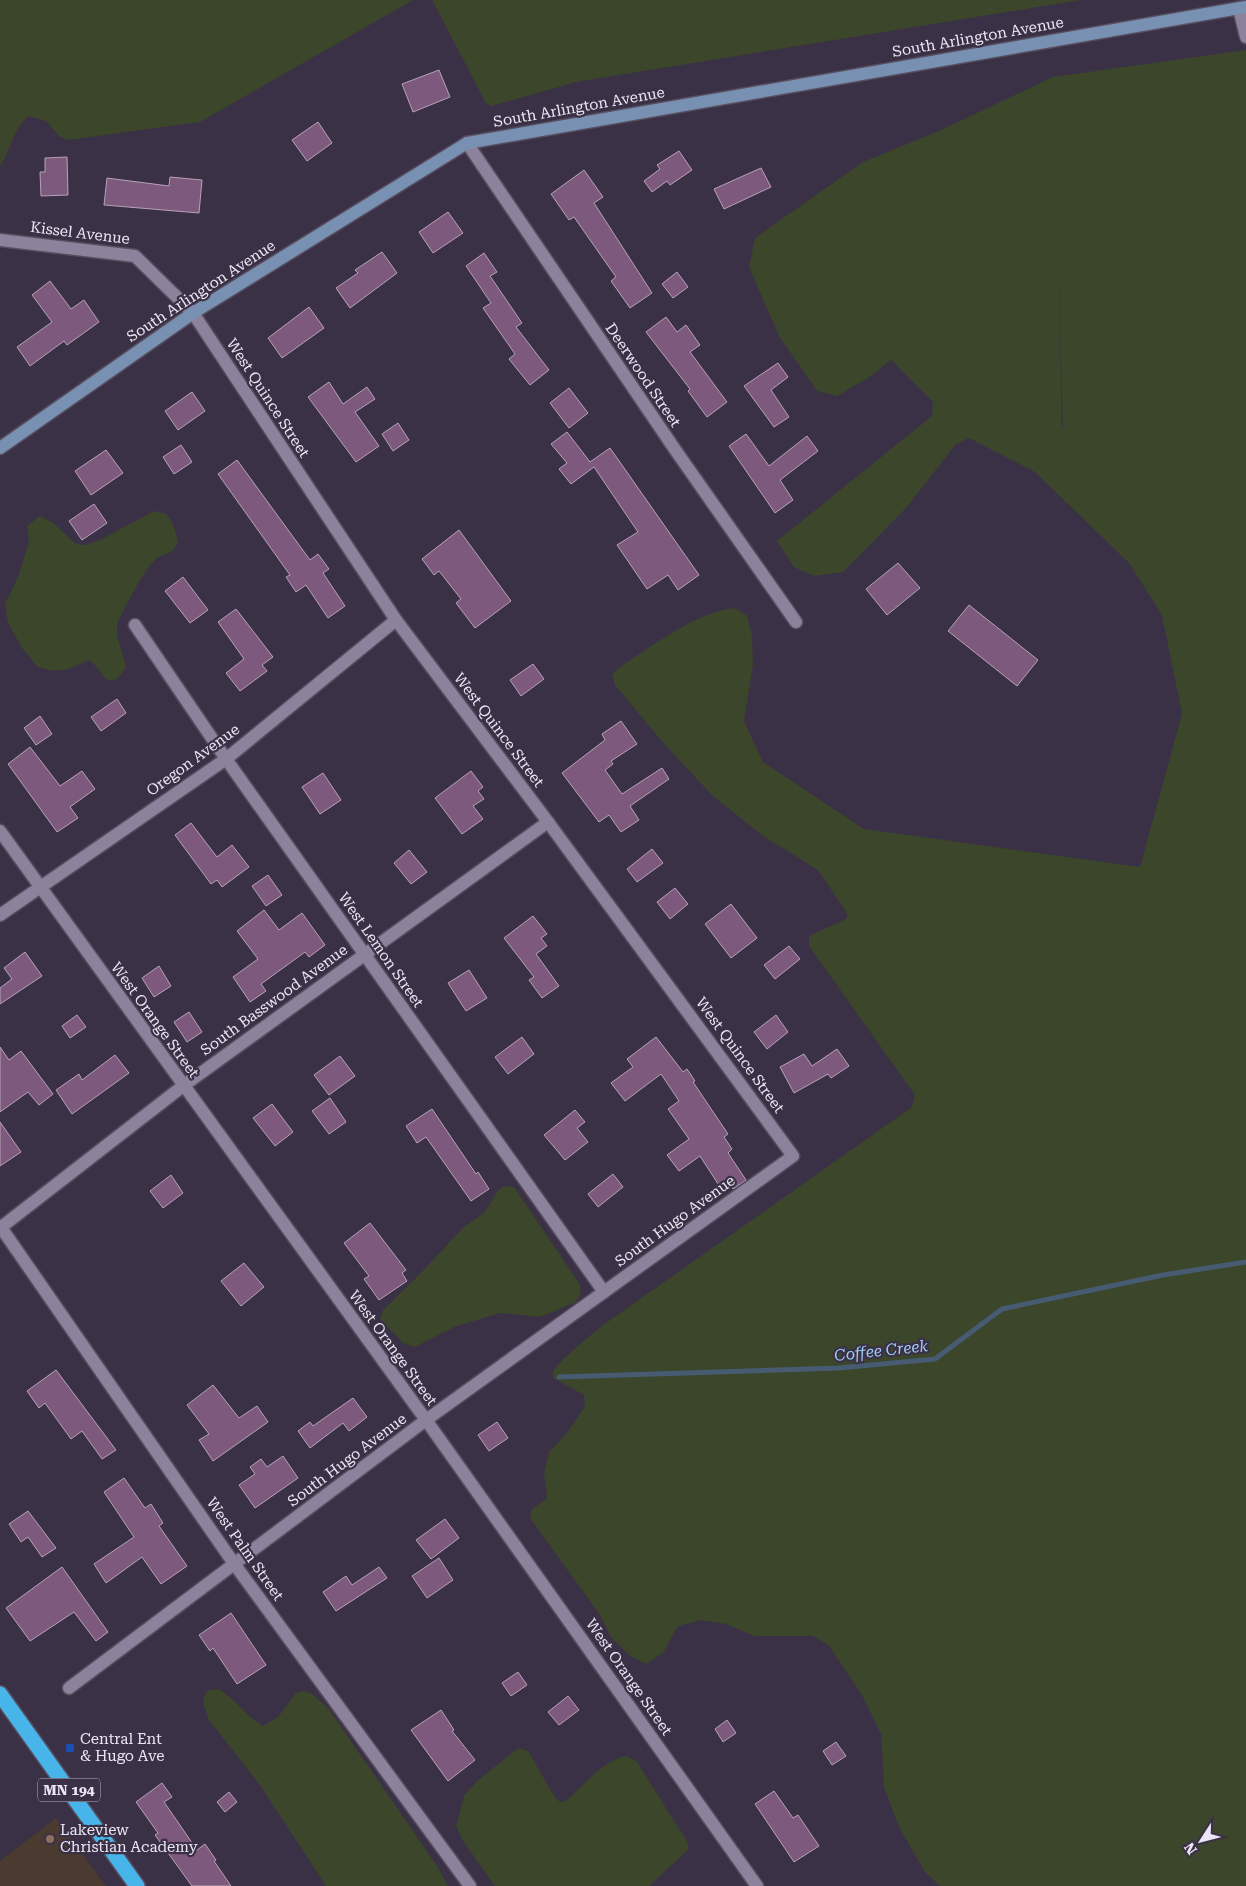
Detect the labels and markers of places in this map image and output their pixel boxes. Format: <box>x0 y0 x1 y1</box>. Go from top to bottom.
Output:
place label: Central Ent & Hugo Ave <box>80 1730 165 1765</box>
marker: Central Ent & Hugo Ave <box>64 1742 76 1754</box>
place label: Lakeview Christian Academy <box>60 1821 198 1856</box>
marker: Lakeview Christian Academy <box>44 1833 56 1845</box>

